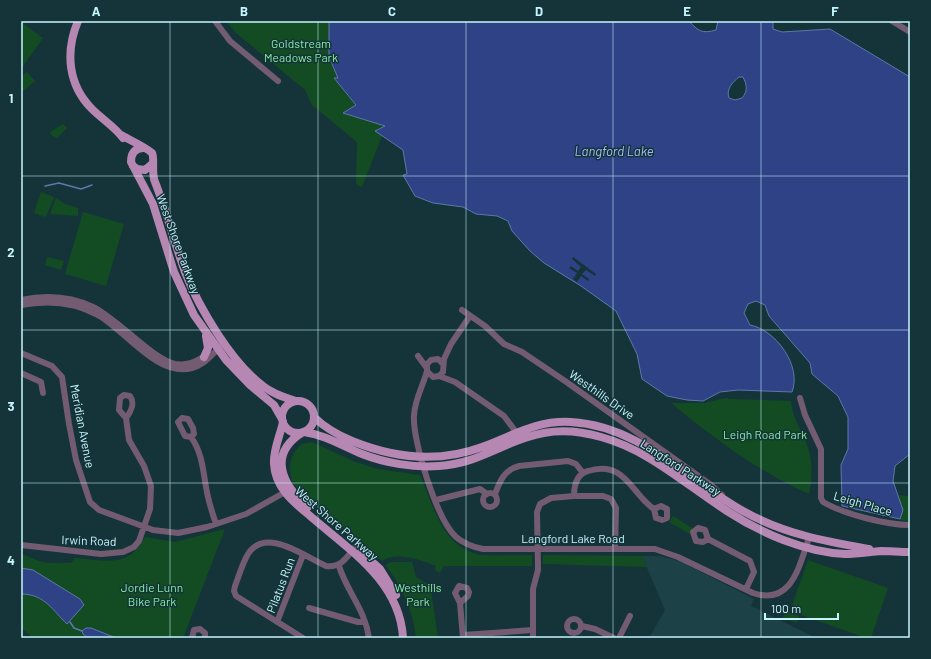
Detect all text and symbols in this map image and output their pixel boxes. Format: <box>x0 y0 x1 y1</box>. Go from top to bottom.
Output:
text: A <box>92 3 101 19</box>
text: B <box>240 3 248 19</box>
text: C <box>388 3 396 19</box>
text: D <box>535 3 543 19</box>
text: E <box>683 3 691 19</box>
text: F <box>831 3 839 19</box>
park label: Goldstream Meadows Park <box>264 36 338 64</box>
text: 1 <box>9 90 13 106</box>
water label: Langford Lake <box>574 143 654 159</box>
street label: West Shore Parkway <box>154 192 204 296</box>
text: 2 <box>7 244 15 260</box>
street label: Westhills Drive <box>567 366 637 422</box>
street label: Meridian Avenue <box>68 383 98 469</box>
text: 3 <box>7 398 15 414</box>
park label: Leigh Road Park <box>723 427 807 441</box>
street label: Langford Parkway <box>638 436 724 498</box>
street label: West Shore Parkway <box>293 483 382 563</box>
street label: Leigh Place <box>832 488 894 518</box>
street label: Langford Lake Road <box>521 531 625 545</box>
street label: Irwin Road <box>61 532 117 548</box>
text: 4 <box>7 552 15 568</box>
street label: Pilatus Run <box>263 555 297 615</box>
park label: Jordie Lunn Bike Park <box>121 580 183 608</box>
park label: Westhills Park <box>394 580 442 608</box>
scale bar <box>765 595 838 621</box>
text: 100 m <box>771 601 801 615</box>

